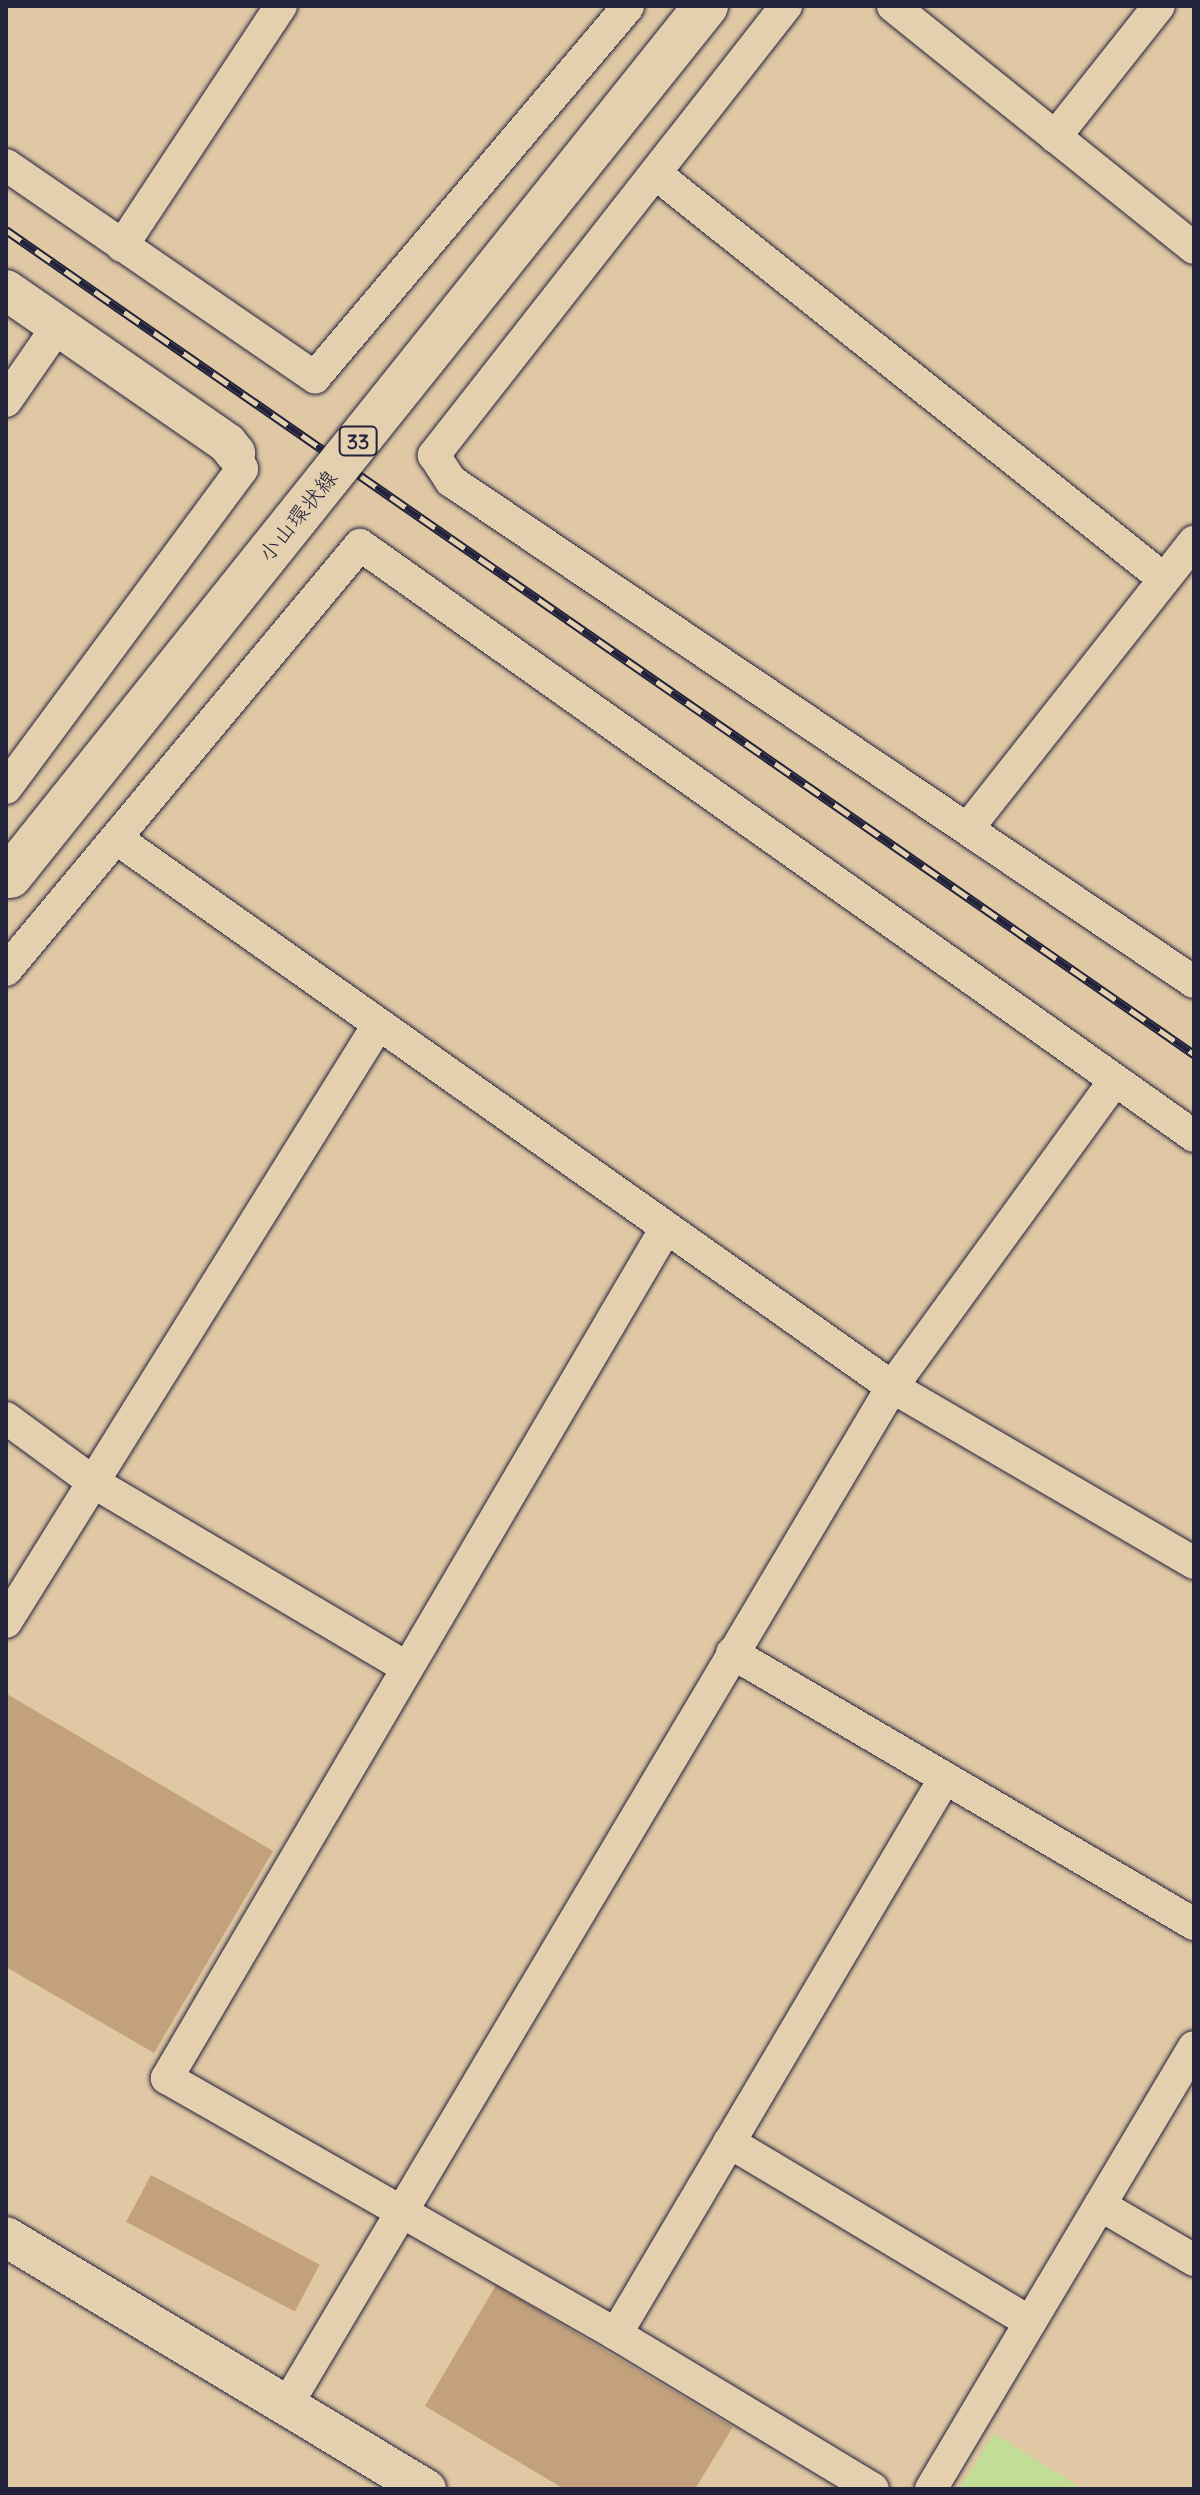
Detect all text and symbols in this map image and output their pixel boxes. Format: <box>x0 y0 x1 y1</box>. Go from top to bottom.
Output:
road number: 33 <box>338 425 378 457</box>
street label: 小山環状線 <box>253 465 343 567</box>

